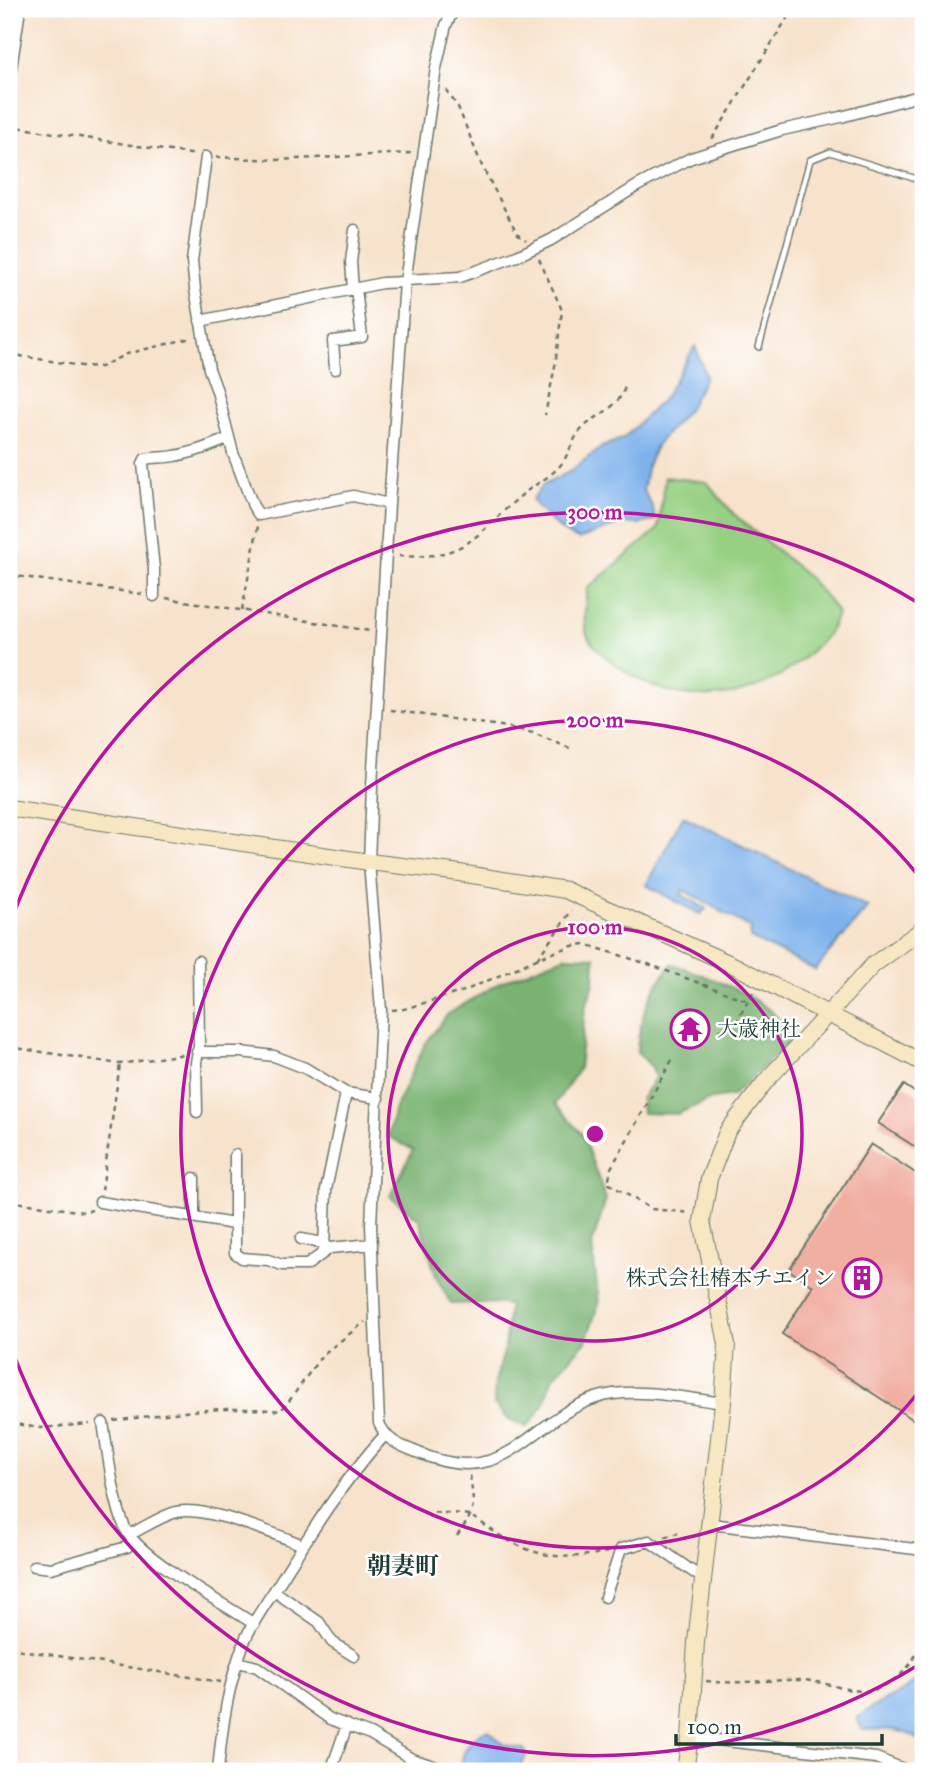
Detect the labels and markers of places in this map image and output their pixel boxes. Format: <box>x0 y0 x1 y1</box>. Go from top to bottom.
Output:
temple icon: 大歳神社 <box>669 1008 711 1050</box>
place label: 大歳神社 <box>717 1016 801 1042</box>
centre of rings <box>583 1122 607 1146</box>
building icon: 株式会社椿本チエイン <box>841 1257 883 1299</box>
place label: 株式会社椿本チエイン <box>626 1265 835 1291</box>

